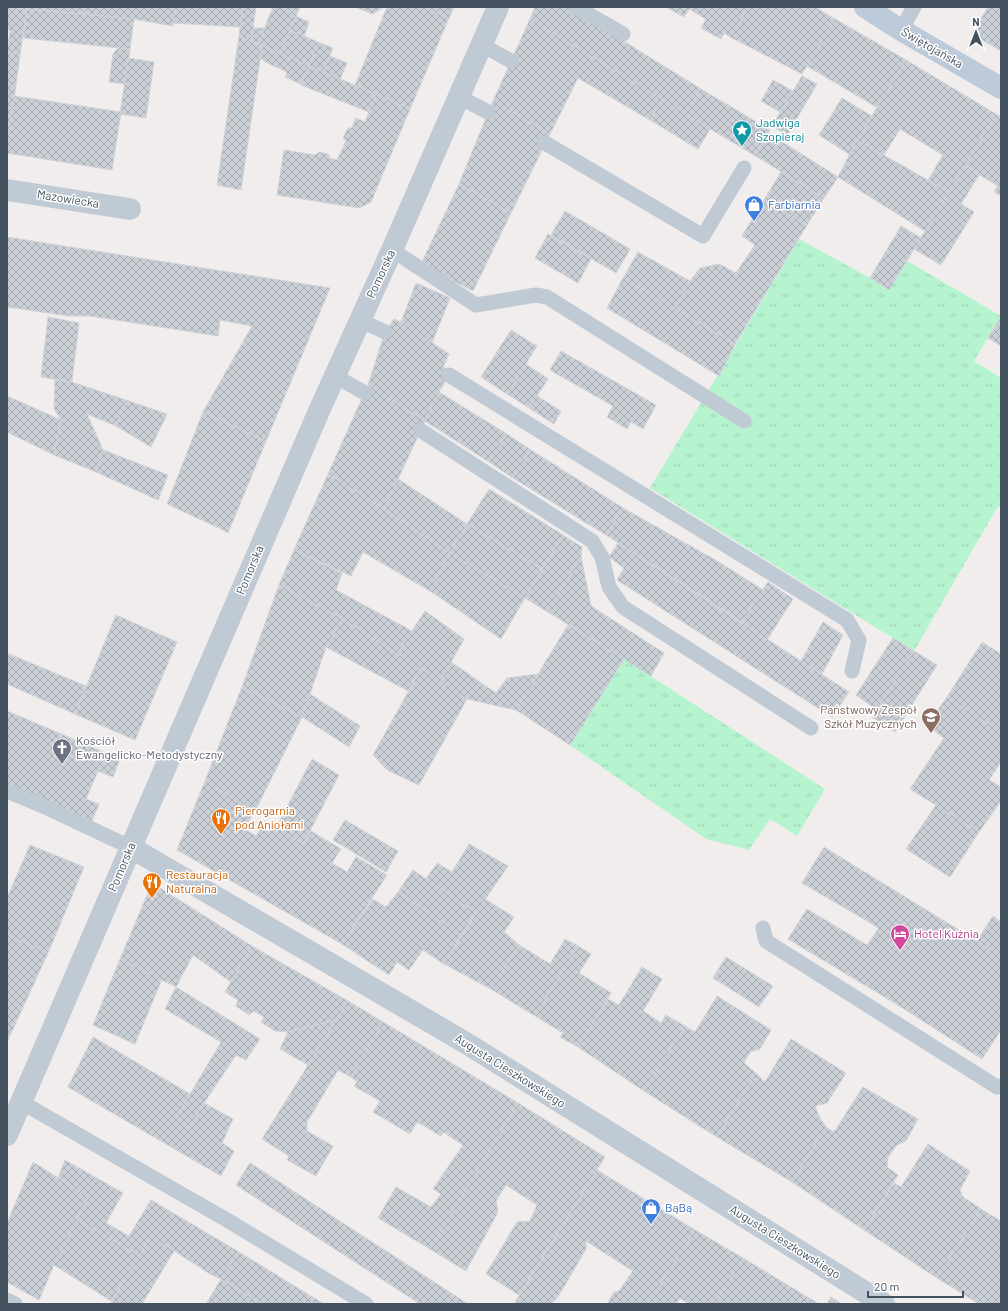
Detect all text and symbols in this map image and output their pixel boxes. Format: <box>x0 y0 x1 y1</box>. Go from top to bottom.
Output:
north arrow <box>956 12 996 52</box>
text: N <box>972 15 980 28</box>
street label: Świętojańska <box>899 24 966 70</box>
place label: Jadwiga Szopieraj <box>756 115 804 143</box>
place icon: Jadwiga Szopieraj <box>731 119 753 147</box>
street label: Mazowiecka <box>36 186 100 210</box>
shop icon: Farbiarnia <box>743 194 765 222</box>
place label: Farbiarnia <box>768 197 821 211</box>
street label: Pomorska <box>363 247 397 300</box>
street label: Pomorska <box>232 543 266 596</box>
place label: Państwowy Zespół Szkół Muzycznych <box>820 702 917 730</box>
school or university icon: Państwowy Zespół Szkół Muzycznych <box>920 706 942 734</box>
place label: Kościół Ewangelicko-Metodystyczny <box>76 733 223 761</box>
church icon: Kościół Ewangelicko-Metodystyczny <box>51 737 73 765</box>
place label: Pierogarnia pod Aniołami <box>235 803 304 831</box>
restaurant icon: Pierogarnia pod Aniołami <box>210 807 232 835</box>
street label: Pomorska <box>104 840 138 893</box>
place label: Restauracja Naturalna <box>166 867 228 895</box>
restaurant icon: Restauracja Naturalna <box>141 871 163 899</box>
hotel icon: Hotel Kuźnia <box>889 923 911 951</box>
place label: Hotel Kuźnia <box>914 926 979 940</box>
street label: Augusta Cieszkowskiego <box>453 1030 568 1110</box>
shop icon: BąBą <box>640 1197 662 1225</box>
place label: BąBą <box>665 1200 692 1214</box>
street label: Augusta Cieszkowskiego <box>728 1201 843 1281</box>
scale bar <box>868 1273 963 1299</box>
text: 20 m <box>874 1279 900 1293</box>

